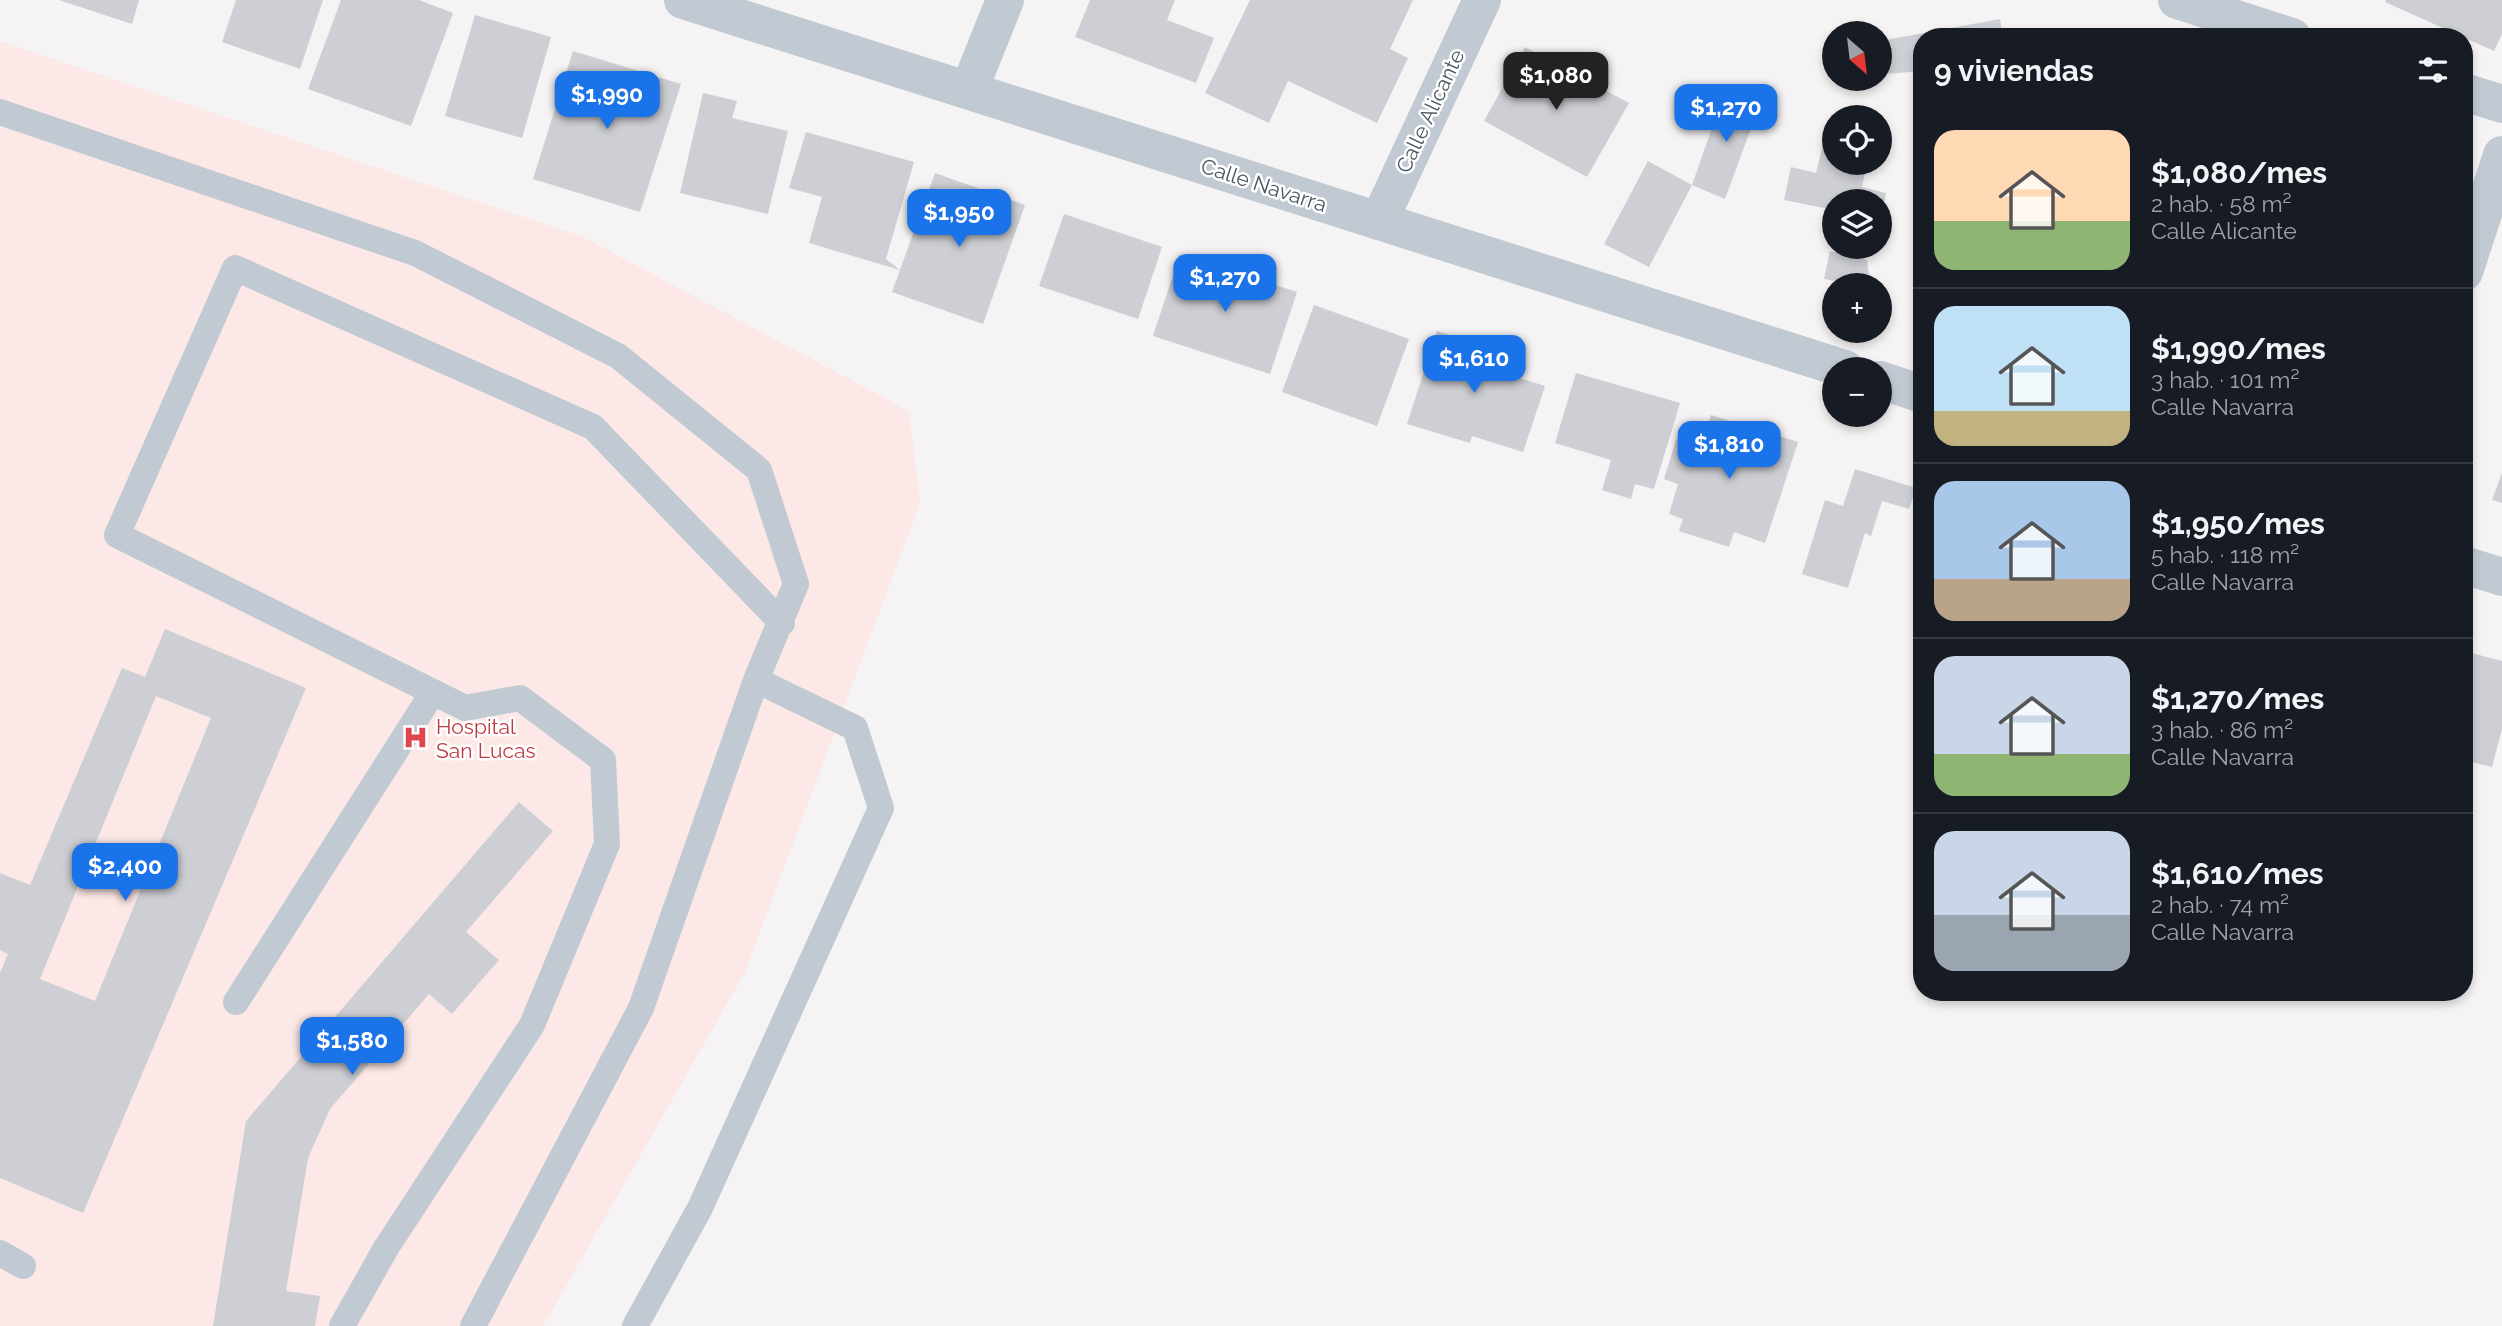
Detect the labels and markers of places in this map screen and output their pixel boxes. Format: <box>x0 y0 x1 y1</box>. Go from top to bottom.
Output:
pin: $1,080 <box>1499 52 1613 112</box>
pin: $1,990 <box>550 72 664 131</box>
pin: $1,270 <box>1669 85 1783 144</box>
pin: $1,950 <box>902 190 1016 249</box>
pin: $1,270 <box>1168 254 1282 314</box>
pin: $1,610 <box>1417 336 1531 395</box>
pin: $1,810 <box>1672 421 1786 481</box>
place label: Hospital San Lucas <box>436 714 536 763</box>
hospital icon: Hospital San Lucas <box>402 724 430 752</box>
pin: $2,400 <box>68 844 182 903</box>
pin: $1,580 <box>295 1018 409 1077</box>

